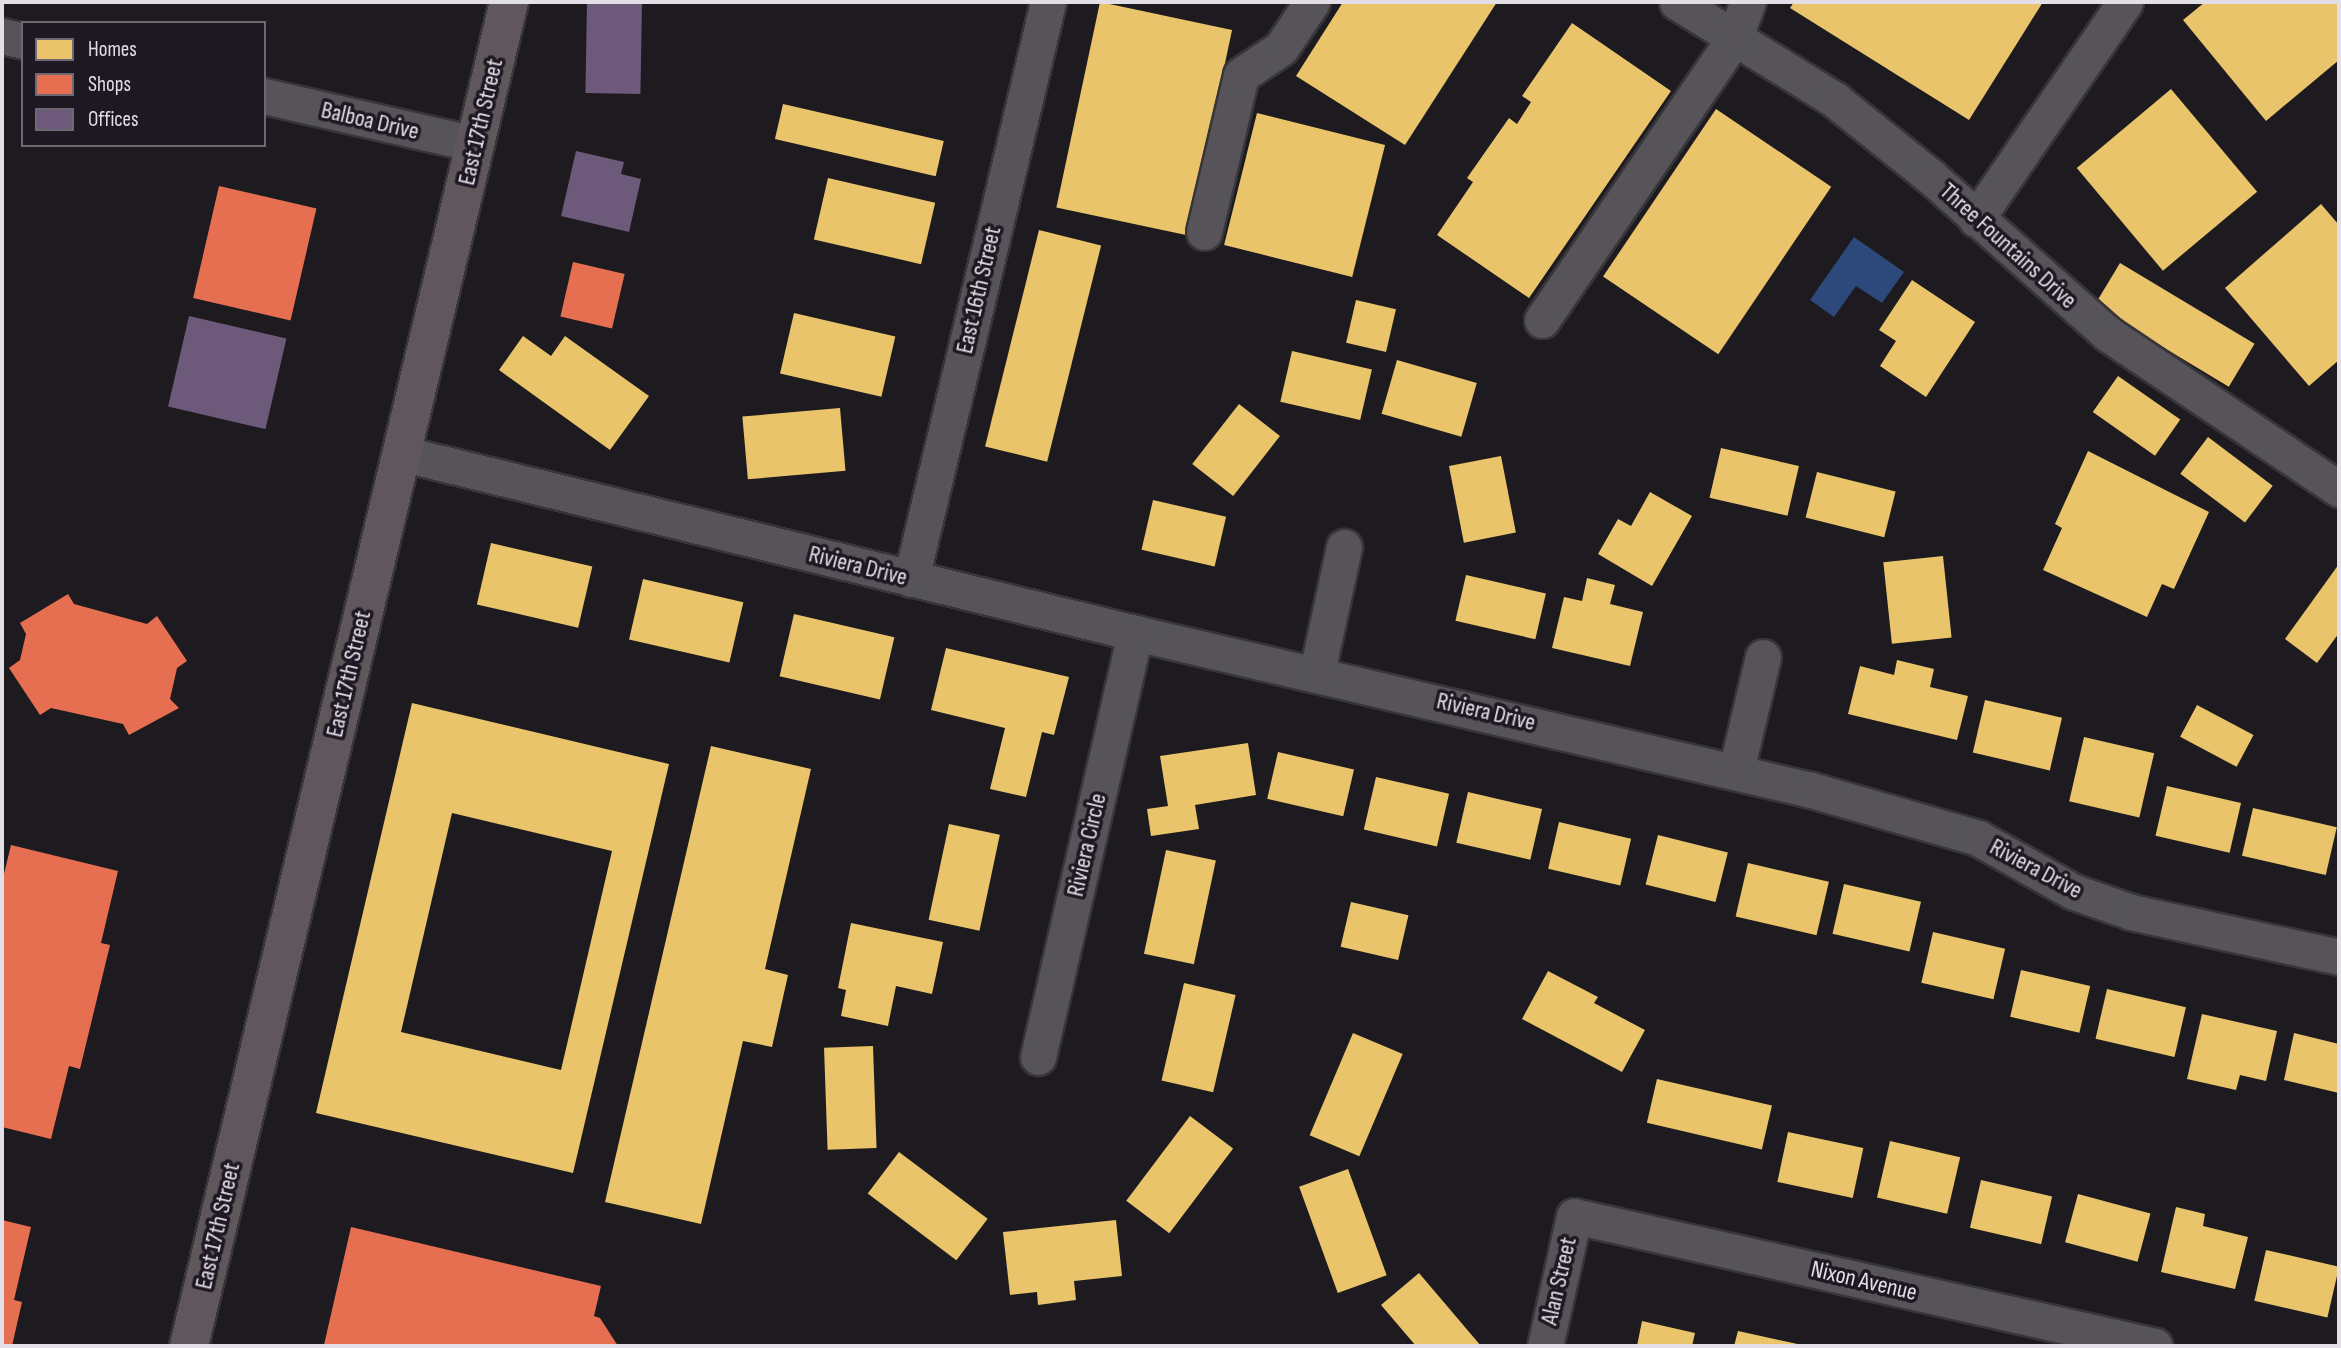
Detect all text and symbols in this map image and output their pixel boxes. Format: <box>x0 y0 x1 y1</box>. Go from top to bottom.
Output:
legend <box>21 21 266 147</box>
text: Homes <box>88 37 137 62</box>
street label: East 17th Street <box>452 56 510 188</box>
text: Shops <box>88 72 131 97</box>
street label: Balboa Drive <box>318 96 422 146</box>
text: Offices <box>88 107 139 132</box>
street label: Three Fountains Drive <box>1934 177 2082 315</box>
street label: East 16th Street <box>950 224 1008 356</box>
street label: Riviera Drive <box>806 540 910 592</box>
street label: East 17th Street <box>320 608 378 740</box>
street label: Riviera Drive <box>1434 687 1538 737</box>
street label: Riviera Circle <box>1061 791 1113 899</box>
street label: Riviera Drive <box>1985 833 2087 905</box>
street label: East 17th Street <box>189 1160 247 1292</box>
street label: Alan Street <box>1535 1234 1583 1328</box>
street label: Nixon Avenue <box>1808 1255 1920 1307</box>

